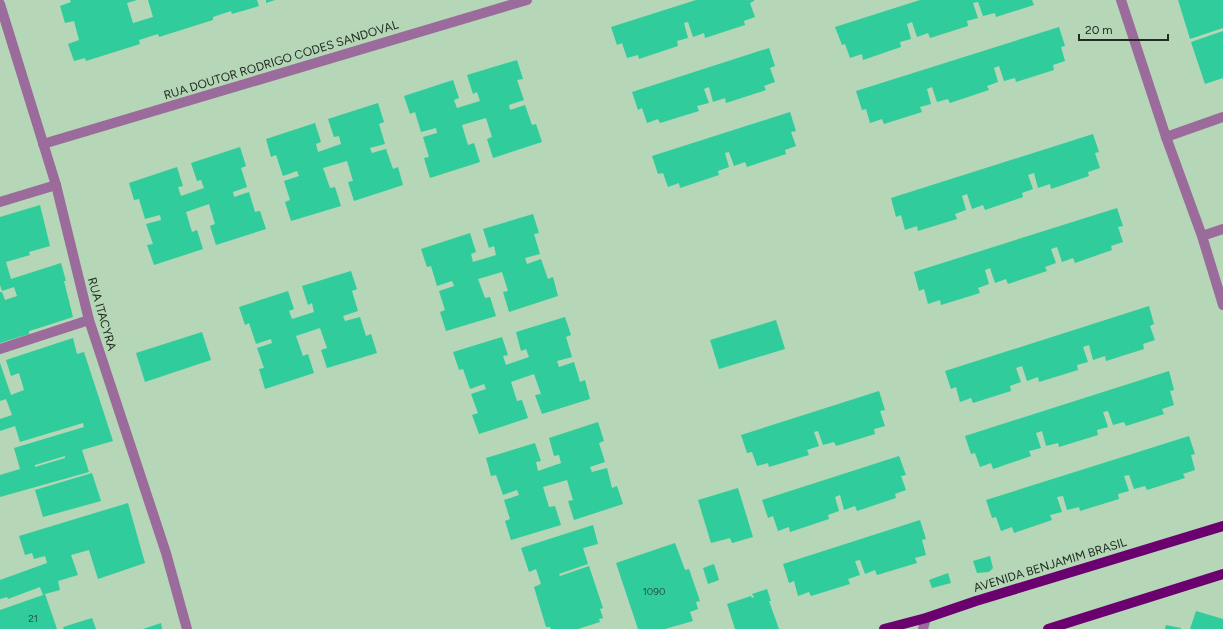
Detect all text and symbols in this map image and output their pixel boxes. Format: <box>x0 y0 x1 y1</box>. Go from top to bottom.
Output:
scale bar <box>1079 16 1168 42</box>
street label: RUA DOUTOR RODRIGO CODES SANDOVAL <box>162 17 401 102</box>
text: 20 m <box>1085 23 1113 37</box>
street label: RUA ITACYRA <box>85 276 119 352</box>
street label: AVENIDA BENJAMIM BRASIL <box>972 535 1129 595</box>
house number: 1090 <box>643 585 665 598</box>
house number: 21 <box>28 612 38 625</box>

